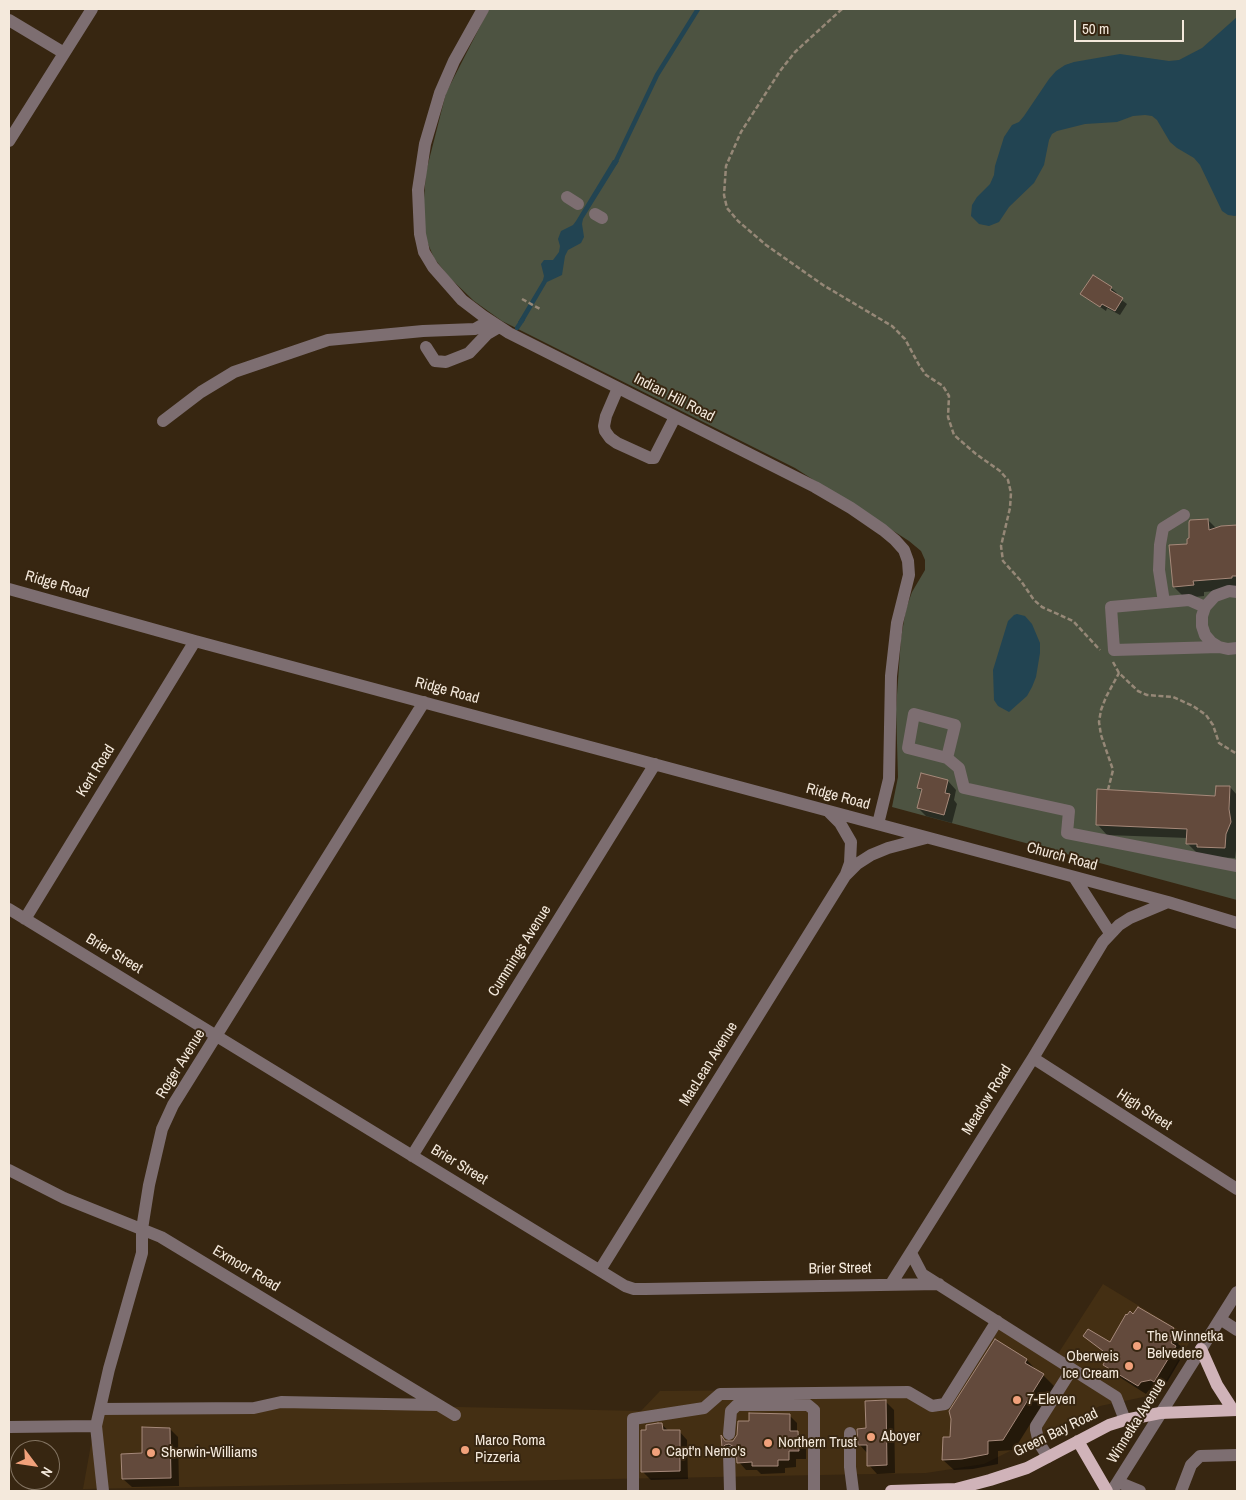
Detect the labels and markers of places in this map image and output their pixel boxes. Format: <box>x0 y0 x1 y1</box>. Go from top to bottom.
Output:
place label: The Winnetka Belvedere <box>1147 1328 1224 1363</box>
marker: The Winnetka Belvedere <box>1131 1340 1143 1352</box>
place label: Oberweis Ice Cream <box>1062 1348 1119 1383</box>
marker: Oberweis Ice Cream <box>1123 1360 1135 1372</box>
place label: 7-Eleven <box>1027 1391 1076 1409</box>
marker: 7-Eleven <box>1011 1394 1023 1406</box>
place label: Aboyer <box>881 1428 920 1446</box>
marker: Aboyer <box>865 1431 877 1443</box>
place label: Marco Roma Pizzeria <box>475 1432 545 1467</box>
place label: Northern Trust <box>778 1434 857 1452</box>
marker: Northern Trust <box>762 1437 774 1449</box>
place label: Capt'n Nemo's <box>666 1443 746 1461</box>
place label: Sherwin-Williams <box>161 1444 257 1462</box>
marker: Marco Roma Pizzeria <box>459 1444 471 1456</box>
marker: Capt'n Nemo's <box>650 1446 662 1458</box>
marker: Sherwin-Williams <box>145 1447 157 1459</box>

